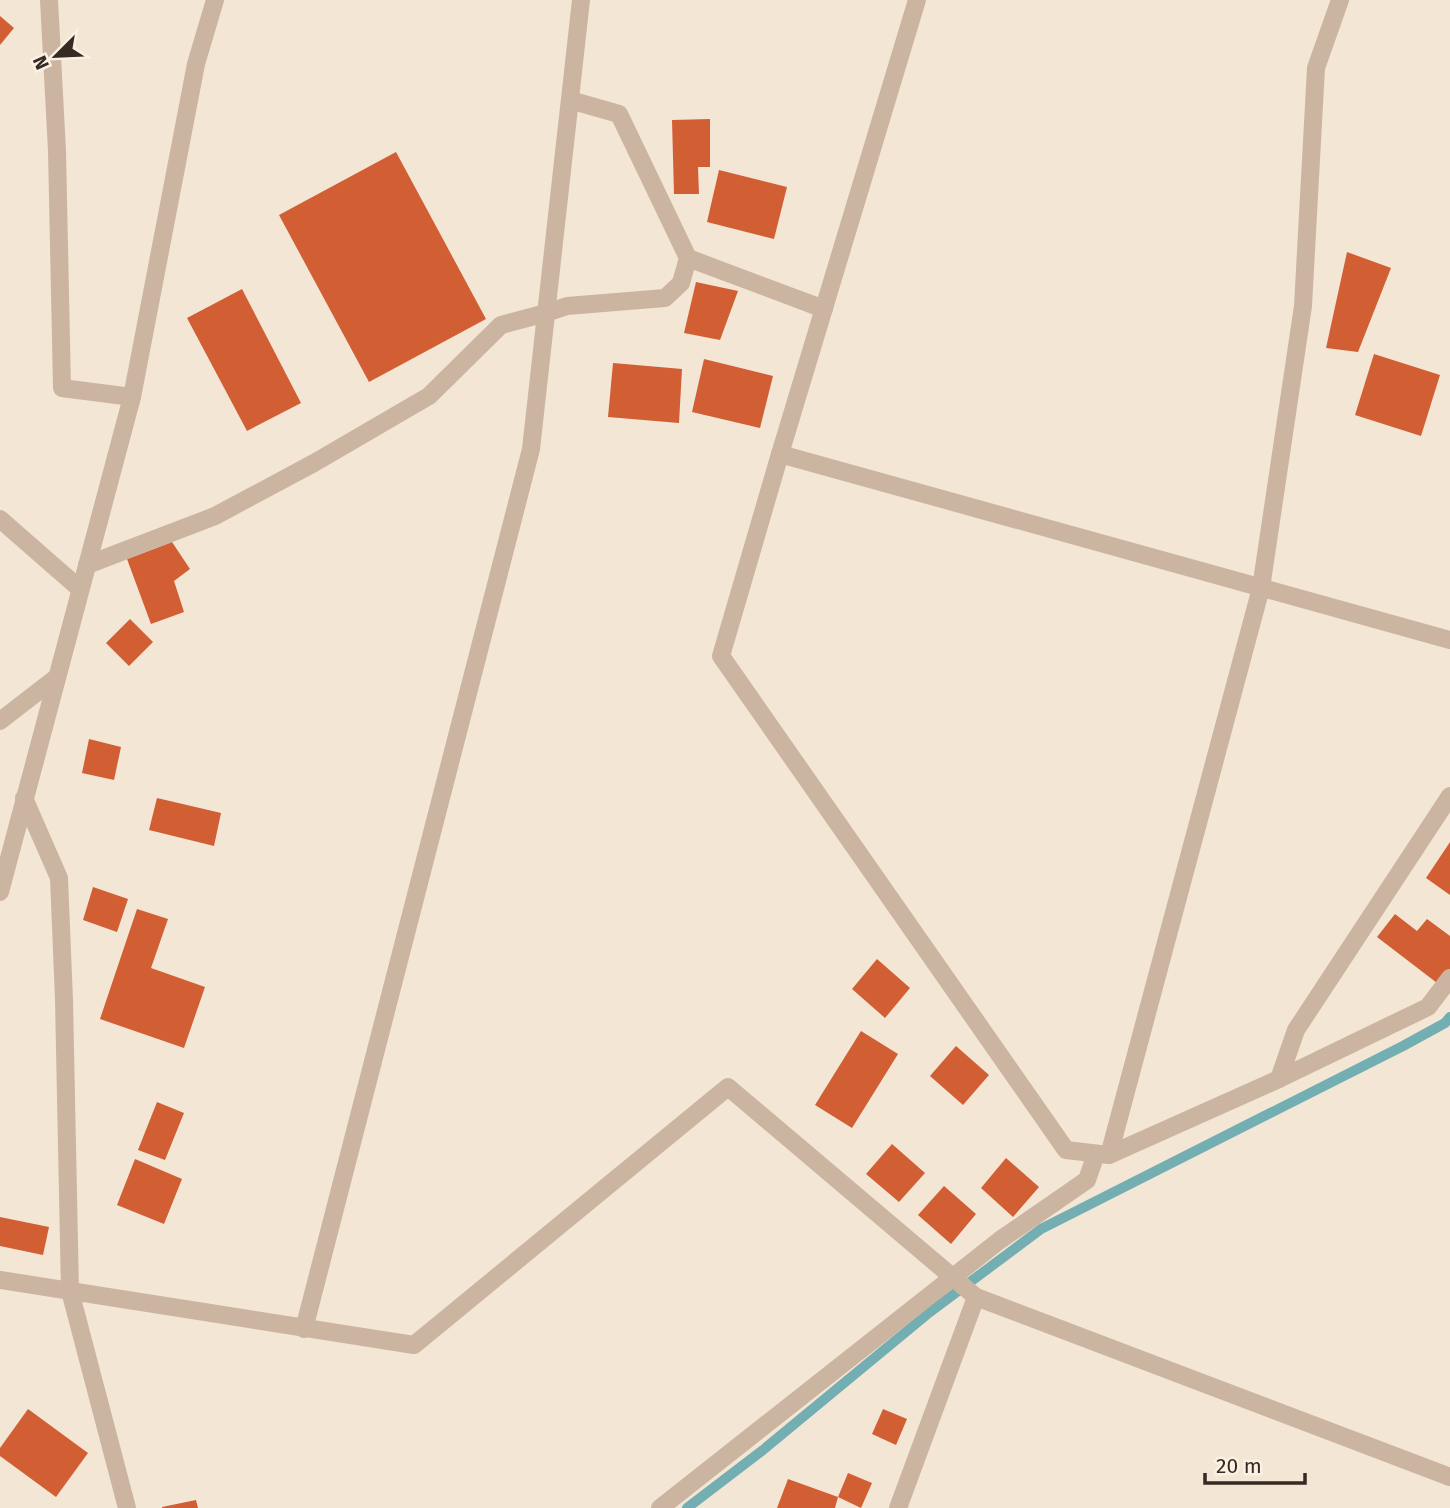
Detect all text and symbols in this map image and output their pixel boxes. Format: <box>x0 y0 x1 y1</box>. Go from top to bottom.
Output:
north arrow <box>21 21 91 91</box>
text: N <box>28 52 54 73</box>
scale bar <box>1205 1442 1305 1486</box>
text: 20 m <box>1216 1453 1262 1479</box>

